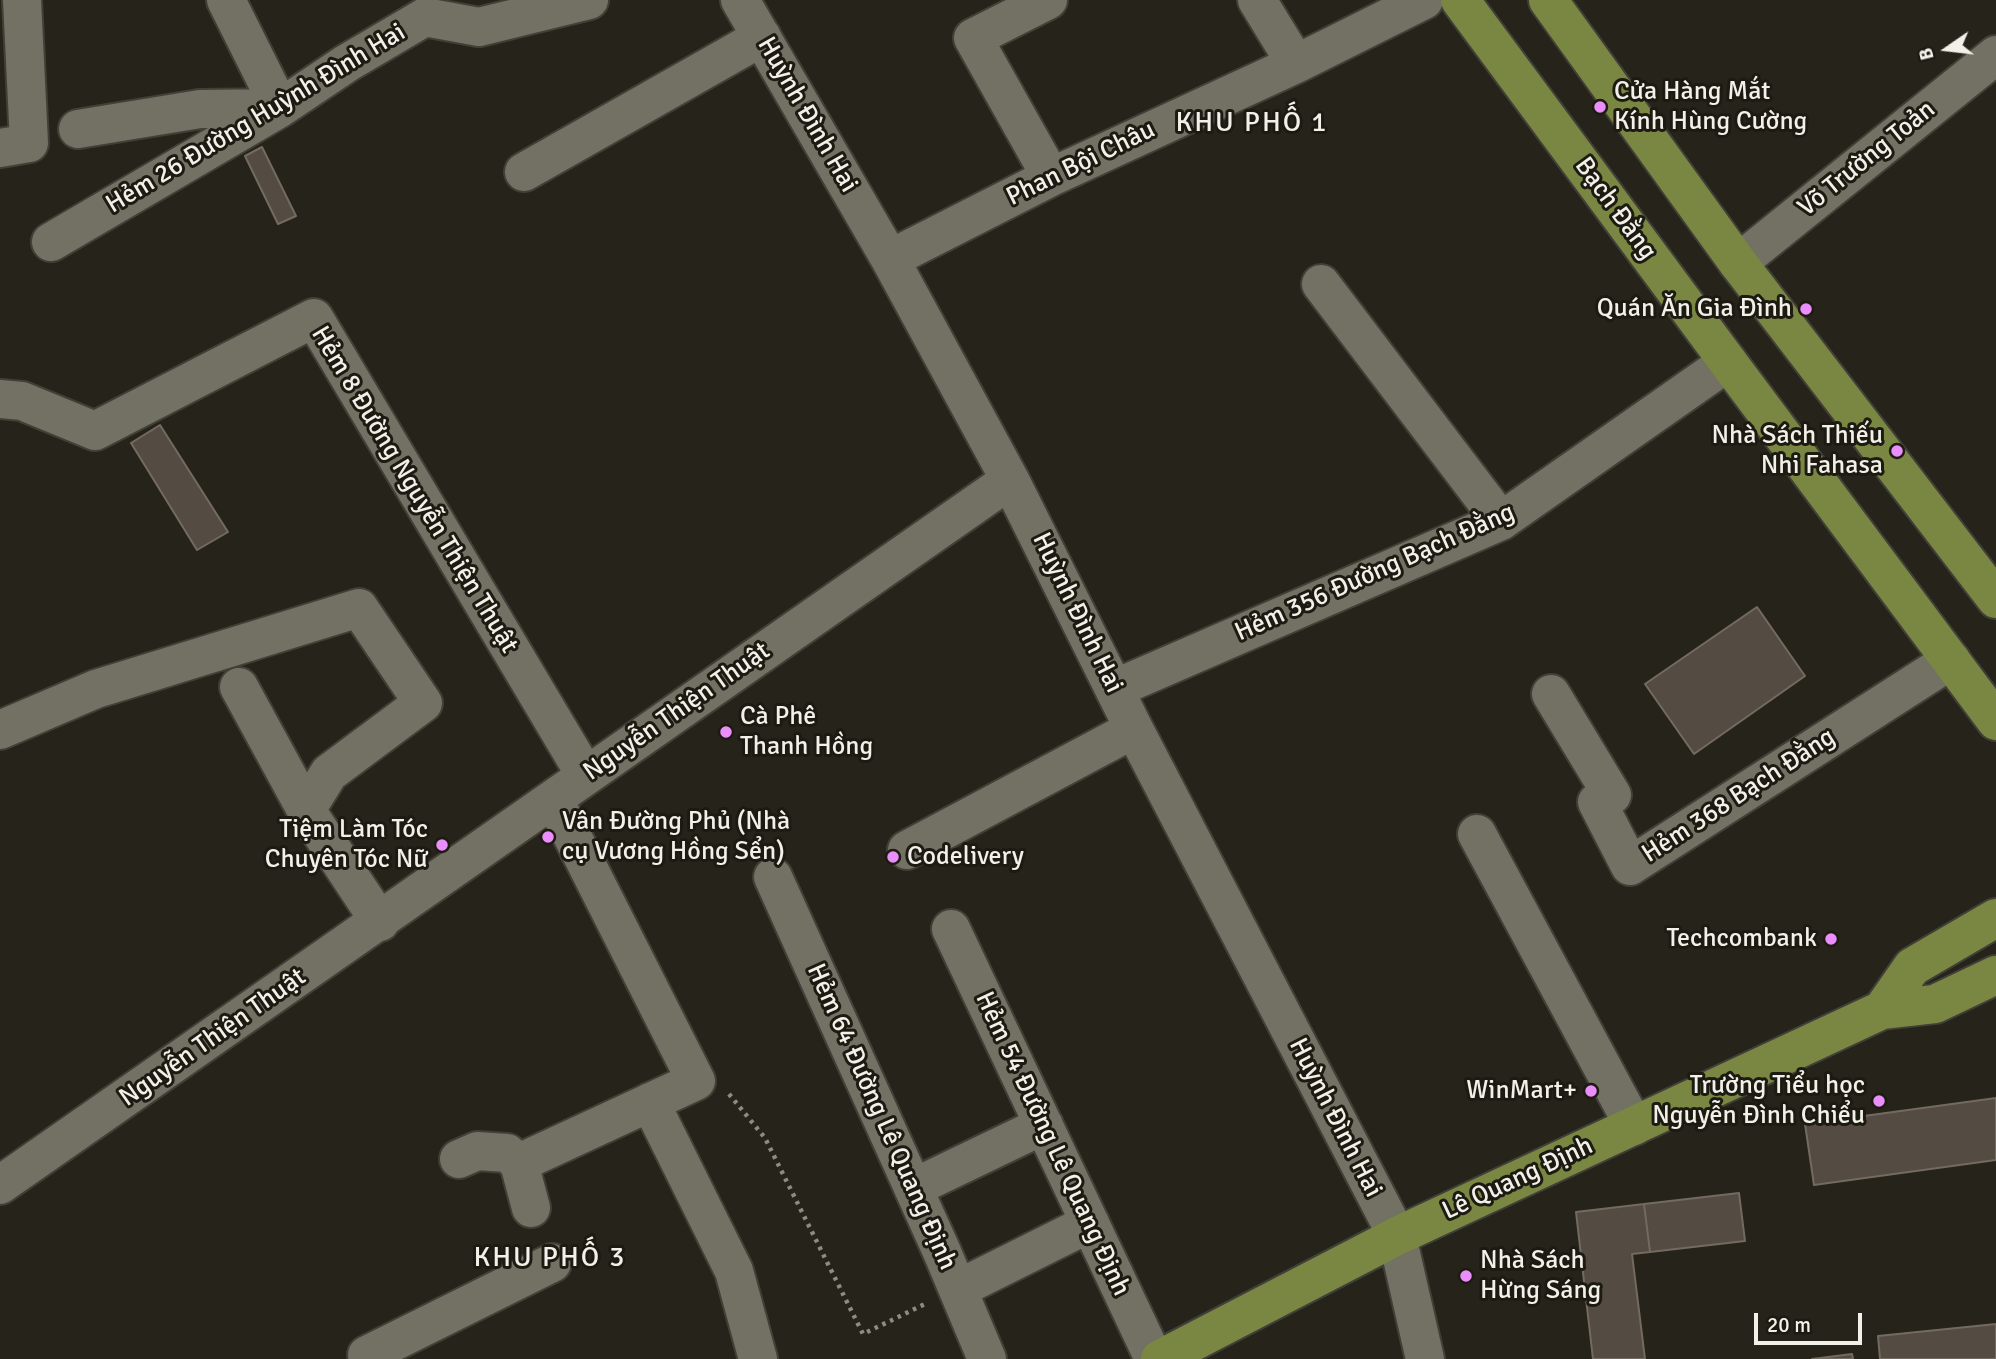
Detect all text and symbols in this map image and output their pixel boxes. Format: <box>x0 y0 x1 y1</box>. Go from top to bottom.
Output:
north arrow <box>1912 14 1982 84</box>
street label: Hẻm 26 Đường Huỳnh Đình Hai <box>101 17 411 221</box>
street label: Huỳnh Đình Hai <box>750 32 864 198</box>
text: B <box>1914 46 1940 63</box>
place label: Cửa Hàng Mắt Kính Hùng Cường <box>1614 76 1807 138</box>
street label: Võ Trường Toản <box>1792 94 1942 224</box>
marker: Cửa Hàng Mắt Kính Hùng Cường <box>1592 99 1608 115</box>
district label: KHU PHỐ 1 <box>1177 107 1327 141</box>
street label: Phan Bội Châu <box>1002 115 1160 213</box>
street label: Bạch Đằng <box>1567 152 1663 266</box>
place label: Quán Ăn Gia Đình <box>1597 293 1792 325</box>
marker: Quán Ăn Gia Đình <box>1798 301 1814 317</box>
street label: Hẻm 8 Đường Nguyễn Thiện Thuật <box>304 321 524 659</box>
place label: Nhà Sách Thiếu Nhi Fahasa <box>1711 420 1883 481</box>
marker: Nhà Sách Thiếu Nhi Fahasa <box>1889 443 1905 459</box>
street label: Hẻm 356 Đường Bạch Đằng <box>1230 497 1520 649</box>
street label: Huỳnh Đình Hai <box>1025 528 1129 698</box>
street label: Nguyễn Thiện Thuật <box>578 636 776 788</box>
place label: Cà Phê Thanh Hồng <box>740 701 873 762</box>
street label: Hẻm 368 Bạch Đằng <box>1637 722 1841 870</box>
marker: Cà Phê Thanh Hồng <box>718 724 734 740</box>
place label: Vân Đường Phủ (Nhà cụ Vương Hồng Sển) <box>562 806 790 868</box>
place label: Tiệm Làm Tóc Chuyên Tóc Nữ <box>265 814 428 876</box>
marker: Vân Đường Phủ (Nhà cụ Vương Hồng Sển) <box>540 829 556 845</box>
marker: Tiệm Làm Tóc Chuyên Tóc Nữ <box>434 837 450 853</box>
place label: Codelivery <box>907 841 1024 873</box>
marker: Codelivery <box>885 849 901 865</box>
place label: Techcombank <box>1666 923 1817 955</box>
marker: Techcombank <box>1823 931 1839 947</box>
street label: Hẻm 64 Đường Lê Quang Định <box>799 959 963 1275</box>
street label: Nguyễn Thiện Thuật <box>114 962 312 1114</box>
street label: Hẻm 54 Đường Lê Quang Định <box>968 987 1136 1301</box>
street label: Huỳnh Đình Hai <box>1282 1033 1388 1203</box>
place label: Trường Tiểu học Nguyễn Đình Chiểu <box>1652 1070 1865 1132</box>
place label: WinMart+ <box>1466 1075 1577 1107</box>
marker: WinMart+ <box>1583 1083 1599 1099</box>
marker: Trường Tiểu học Nguyễn Đình Chiểu <box>1871 1093 1887 1109</box>
street label: Lê Quang Định <box>1438 1131 1598 1227</box>
district label: KHU PHỐ 3 <box>475 1242 625 1276</box>
place label: Nhà Sách Hừng Sáng <box>1480 1245 1601 1306</box>
marker: Nhà Sách Hừng Sáng <box>1458 1268 1474 1284</box>
scale bar <box>1758 1300 1867 1344</box>
text: 20 m <box>1767 1312 1811 1338</box>

